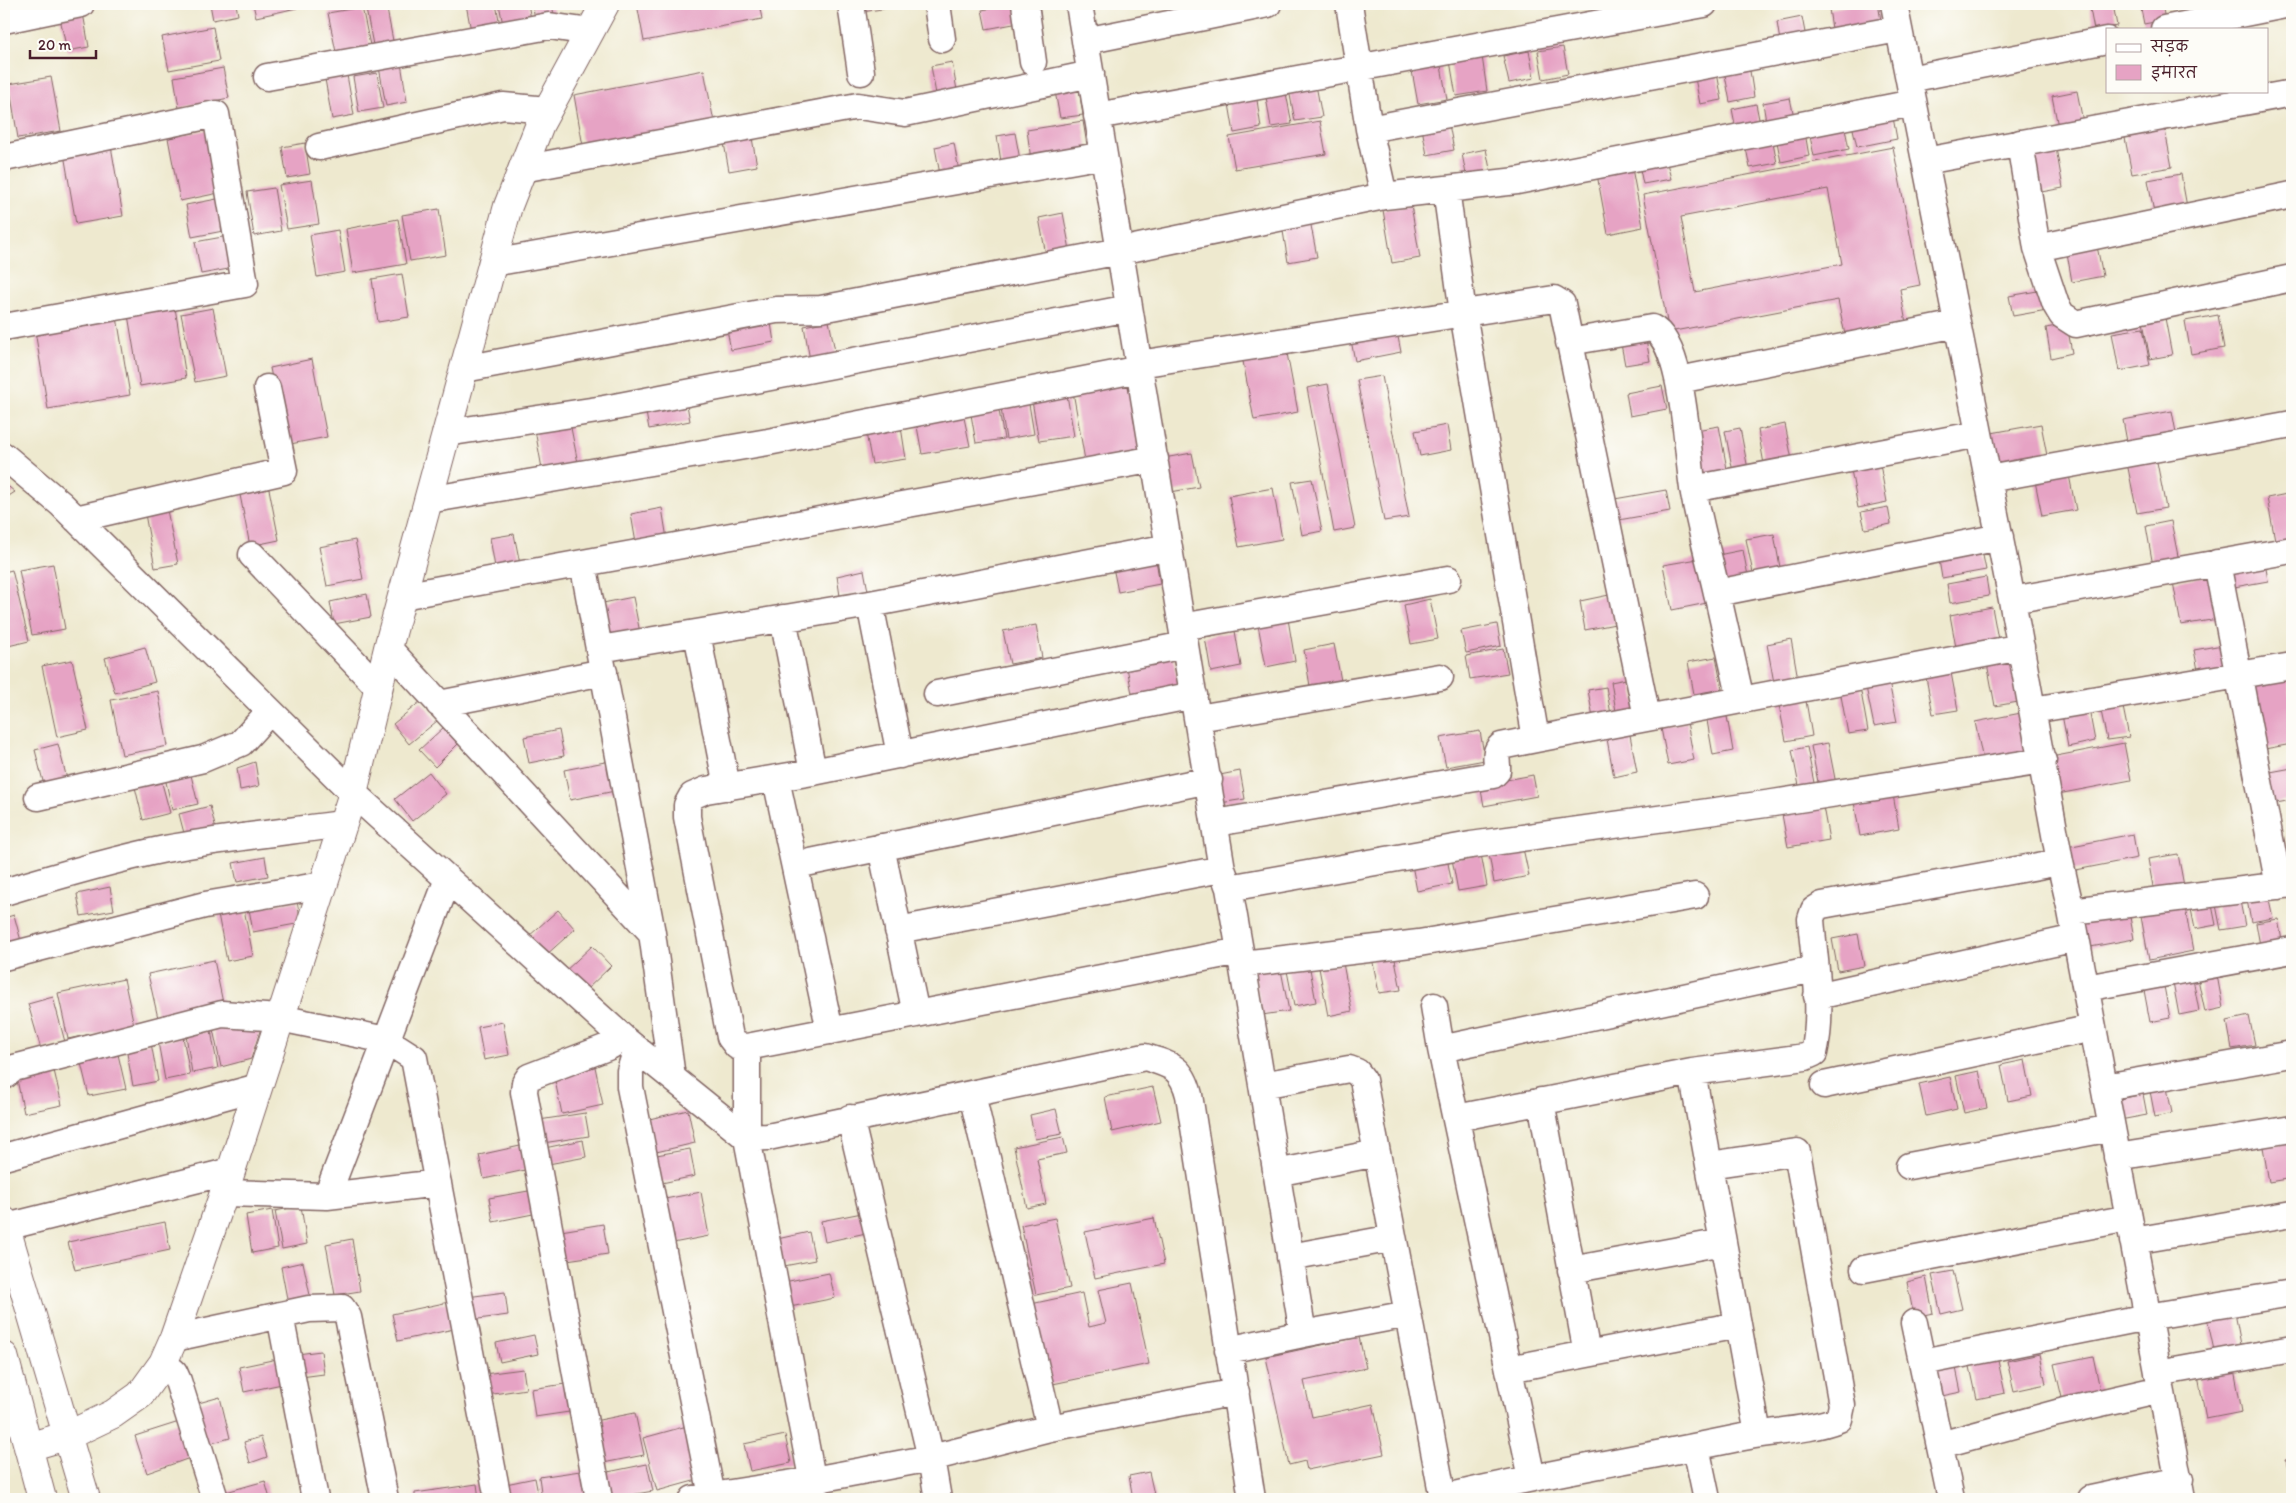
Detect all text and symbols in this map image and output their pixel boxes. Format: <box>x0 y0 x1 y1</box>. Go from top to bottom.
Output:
scale bar <box>30 28 96 60</box>
legend <box>2106 28 2268 92</box>
text: 20 m <box>38 36 72 54</box>
text: सड़क <box>2150 38 2189 57</box>
text: इमारत <box>2151 64 2198 82</box>

